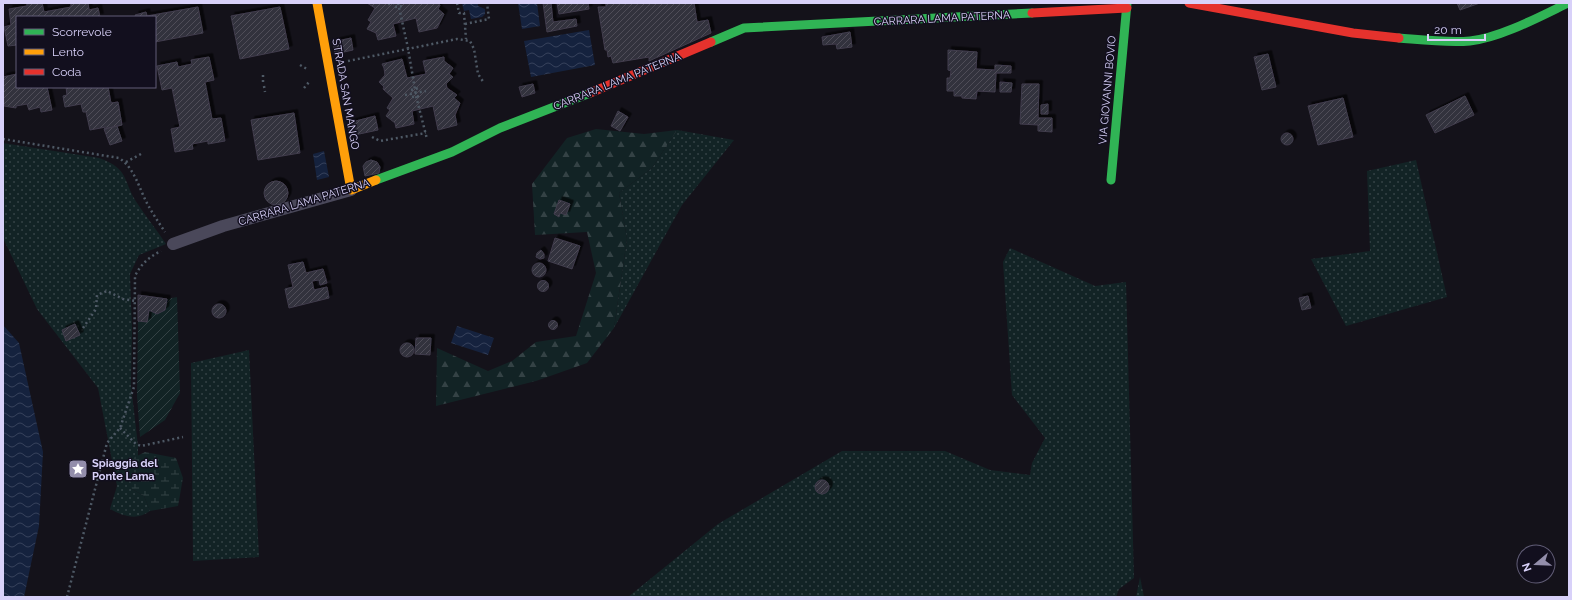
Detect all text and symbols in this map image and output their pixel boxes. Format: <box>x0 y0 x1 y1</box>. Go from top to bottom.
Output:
street label: CARRARA LAMA PATERNA <box>873 8 1011 29</box>
legend <box>16 16 156 88</box>
scale bar <box>1428 16 1485 42</box>
text: 20 m <box>1434 23 1462 37</box>
text: Scorrevole <box>52 25 112 39</box>
street label: VIA GIOVANNI BOVIO <box>1096 35 1119 145</box>
street label: STRADA SAN MANGO <box>329 38 362 151</box>
text: Lento <box>52 45 84 59</box>
street label: CARRARA LAMA PATERNA <box>551 50 683 113</box>
text: Coda <box>52 65 81 79</box>
street label: CARRARA LAMA PATERNA <box>237 176 372 229</box>
place label: Spiaggia del Ponte Lama <box>92 457 158 483</box>
place icon: Spiaggia del Ponte Lama <box>67 458 89 480</box>
north arrow <box>1516 544 1556 584</box>
text: N <box>1520 561 1535 573</box>

